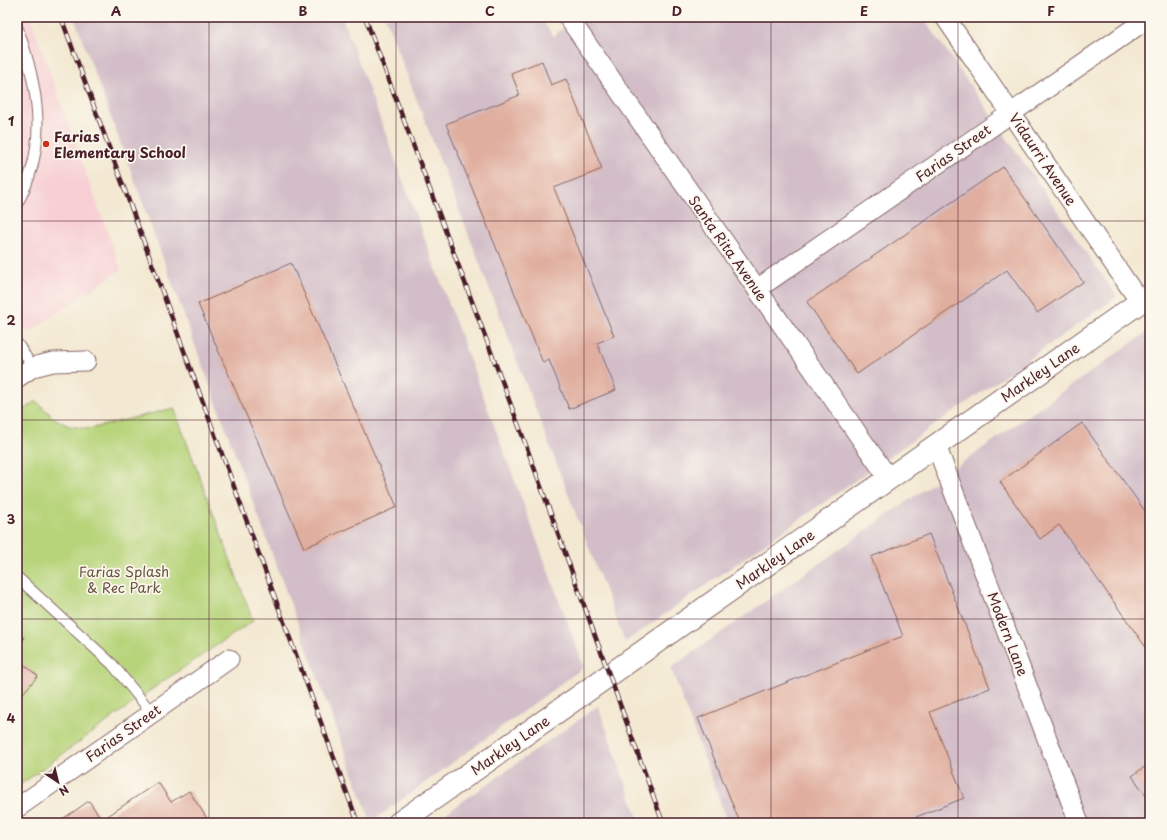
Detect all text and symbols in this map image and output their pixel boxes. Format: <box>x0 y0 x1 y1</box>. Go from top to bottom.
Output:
text: A <box>111 1 121 20</box>
text: B <box>299 1 308 20</box>
text: C <box>485 1 495 20</box>
text: D <box>672 1 682 20</box>
text: E <box>860 1 868 20</box>
text: F <box>1047 1 1055 20</box>
street label: Vidaurri Avenue <box>1004 108 1082 210</box>
text: 1 <box>8 111 14 130</box>
street label: Farias Street <box>911 119 995 187</box>
place label: Farias Elementary School <box>54 126 186 163</box>
marker: Farias Elementary School <box>41 139 51 149</box>
street label: Santa Rita Avenue <box>684 191 773 305</box>
text: 2 <box>6 310 16 329</box>
street label: Markley Lane <box>996 337 1084 407</box>
text: 3 <box>7 509 16 528</box>
street label: Markley Lane <box>731 524 819 594</box>
park label: Farias Splash & Rec Park <box>79 561 169 598</box>
street label: Modern Lane <box>982 589 1034 679</box>
street label: Farias Street <box>81 699 165 767</box>
text: 4 <box>7 708 16 727</box>
street label: Markley Lane <box>466 710 554 780</box>
north arrow <box>38 762 78 802</box>
text: N <box>55 781 72 800</box>

